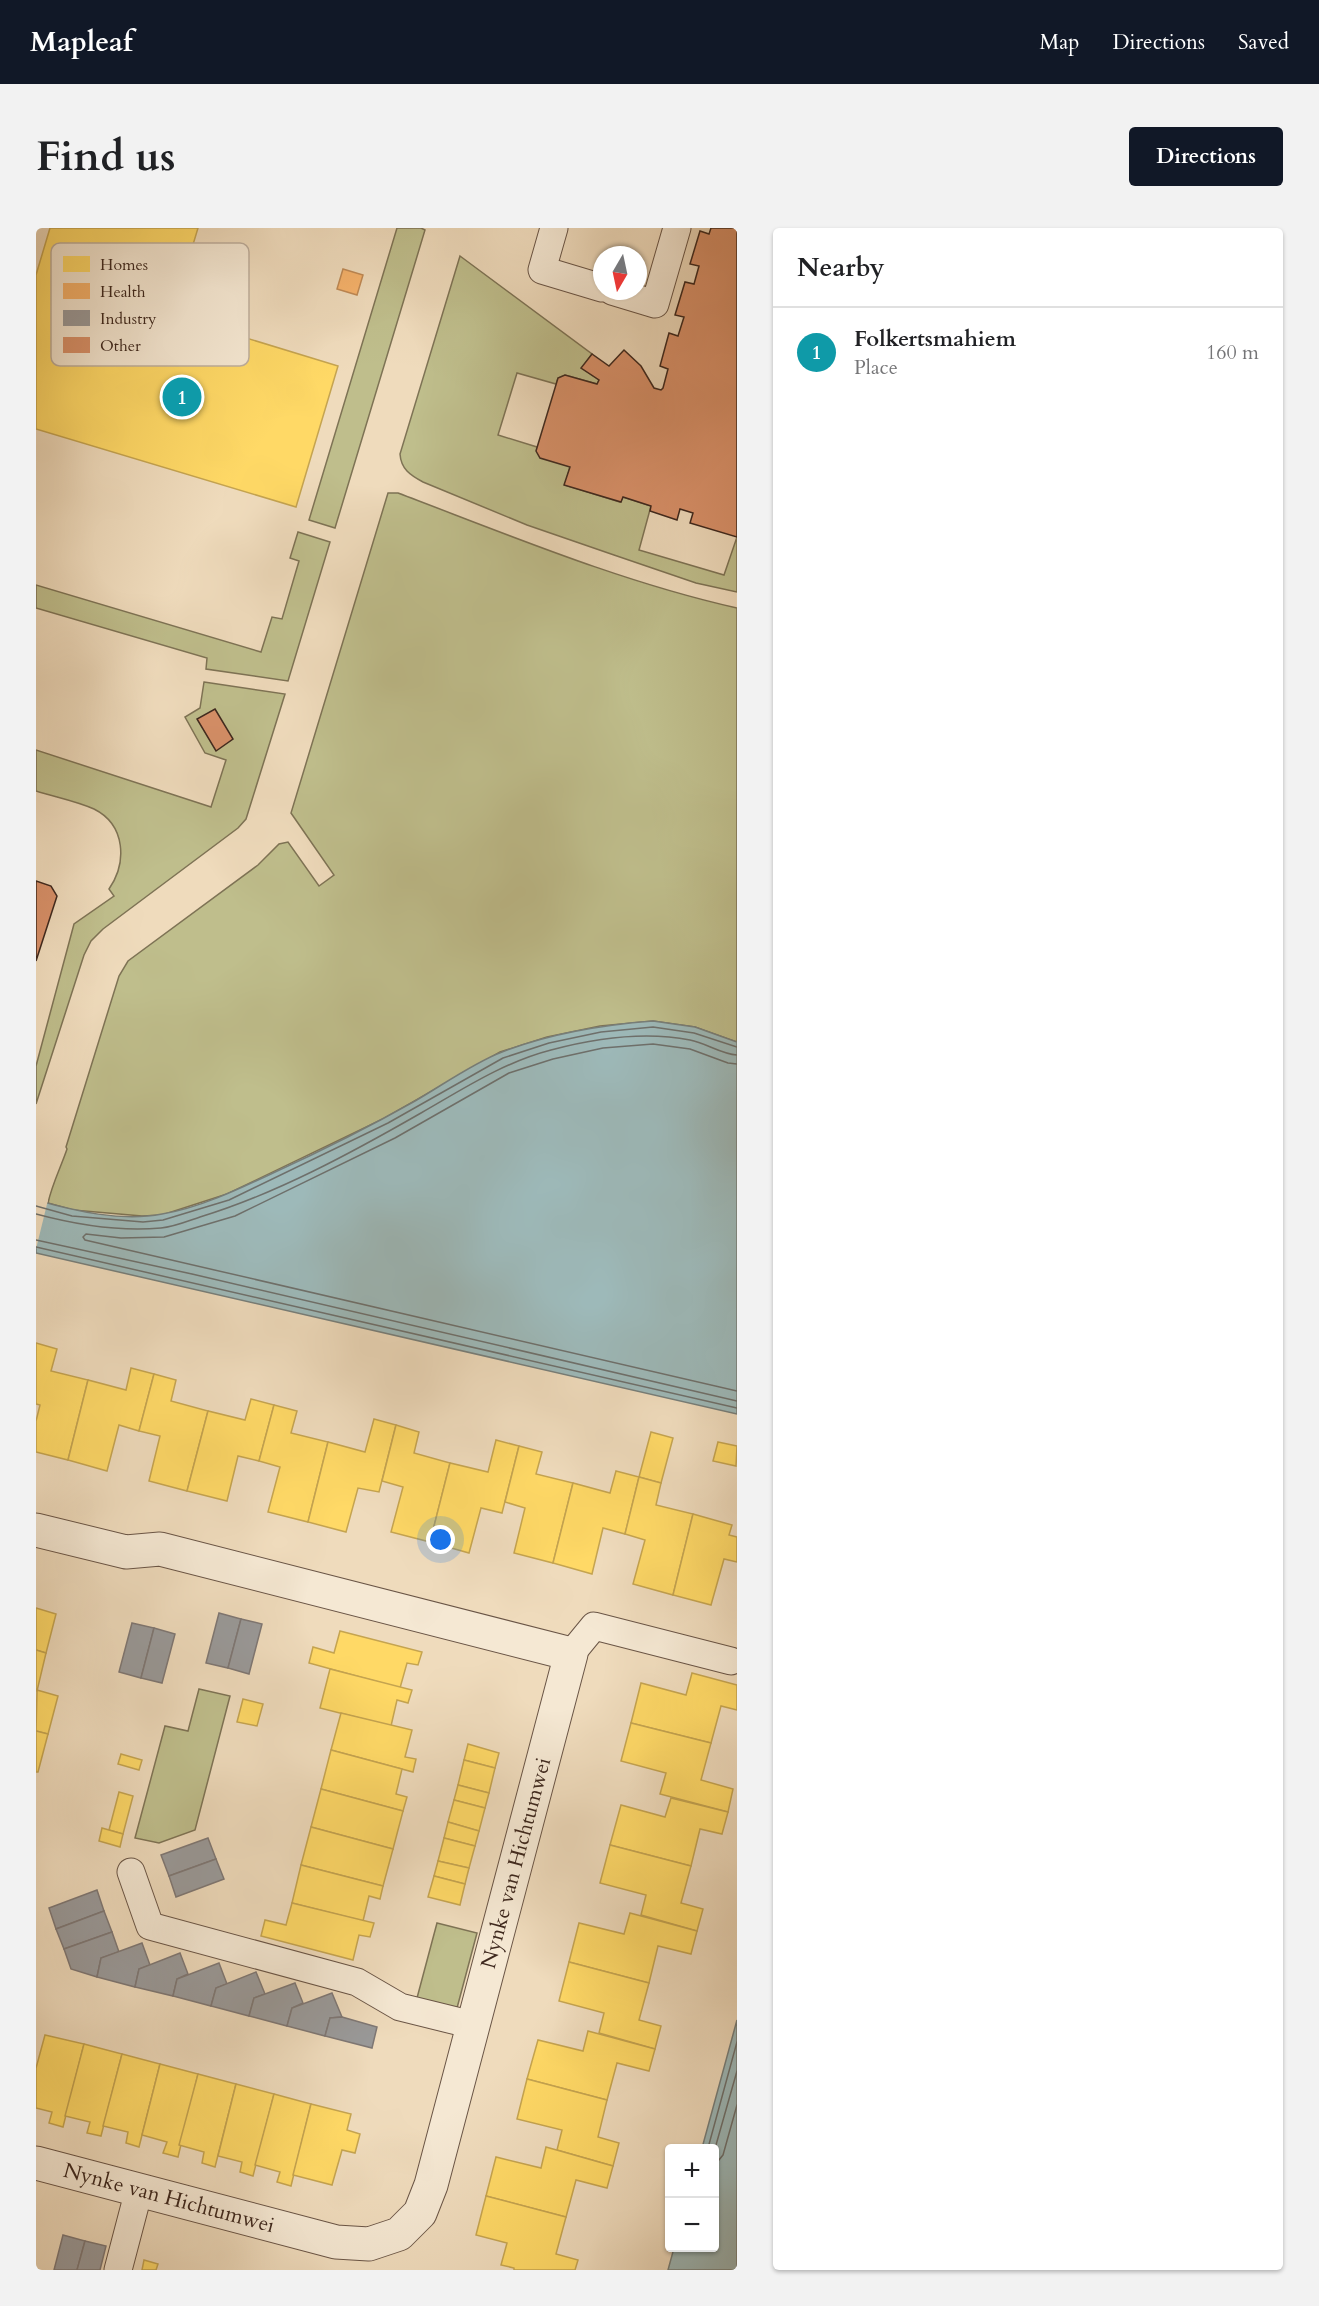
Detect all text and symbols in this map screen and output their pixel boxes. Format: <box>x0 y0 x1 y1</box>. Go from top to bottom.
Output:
text: Mapleaf <box>30 23 133 61</box>
text: Map <box>1039 28 1079 57</box>
text: Directions <box>1112 28 1205 57</box>
text: Saved <box>1238 28 1289 57</box>
button: Directions <box>1129 127 1283 186</box>
text: Find us <box>36 128 176 185</box>
legend <box>51 243 249 366</box>
north arrow <box>593 246 647 300</box>
text: Nearby <box>797 250 885 285</box>
text: Homes <box>100 254 148 276</box>
text: Health <box>100 281 146 303</box>
text: Industry <box>100 308 157 330</box>
text: Folkertsmahiem <box>854 324 1016 354</box>
text: Other <box>100 335 141 357</box>
text: 1 <box>811 339 822 366</box>
text: 160 m <box>1206 339 1259 366</box>
text: Place <box>854 354 898 381</box>
pin: 1 <box>162 374 202 420</box>
your location <box>426 1525 455 1554</box>
street label: Nynke van Hichtumwei <box>474 1754 558 1972</box>
map controls <box>665 2144 719 2252</box>
button: + <box>665 2144 719 2198</box>
street label: Nynke van Hichtumwei <box>60 2156 278 2240</box>
button: − <box>665 2198 719 2252</box>

